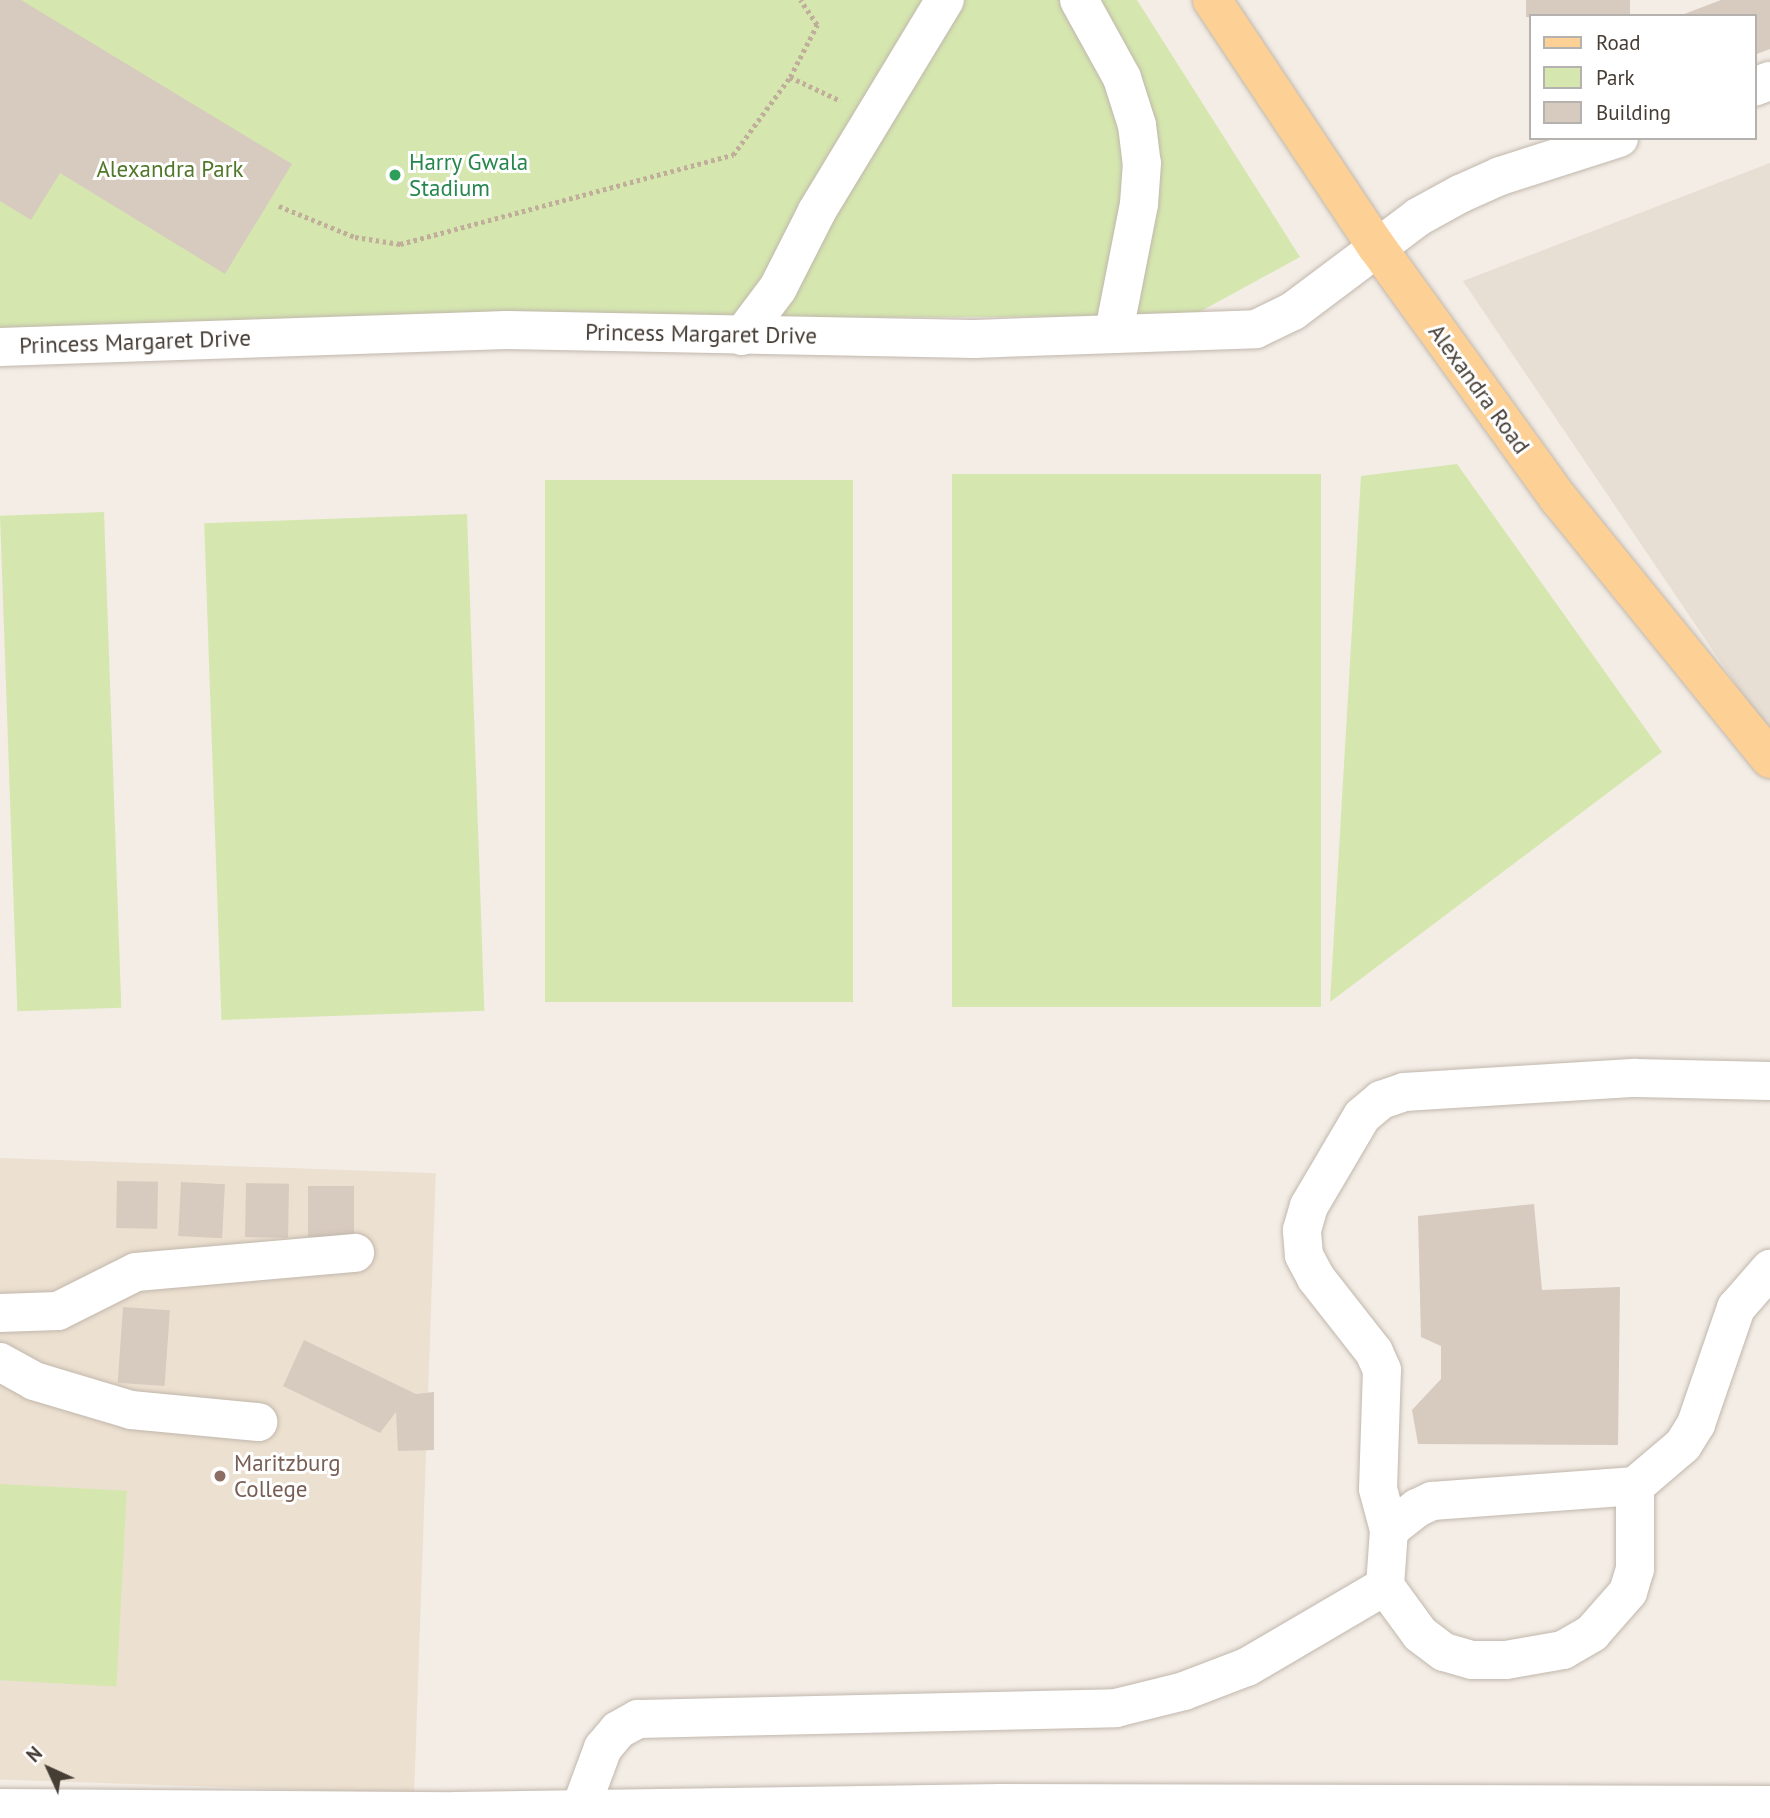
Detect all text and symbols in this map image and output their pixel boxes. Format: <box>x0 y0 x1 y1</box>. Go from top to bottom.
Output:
legend <box>1528 14 1756 140</box>
text: Road <box>1596 29 1640 56</box>
text: Park <box>1596 64 1635 91</box>
text: Building <box>1596 99 1671 126</box>
place label: Harry Gwala Stadium <box>409 148 529 202</box>
park label: Alexandra Park <box>96 155 244 183</box>
marker: Harry Gwala Stadium <box>387 167 403 183</box>
street label: Princess Margaret Drive <box>585 318 817 350</box>
street label: Alexandra Road <box>1423 319 1535 459</box>
street label: Princess Margaret Drive <box>19 324 251 360</box>
place label: Maritzburg College <box>234 1449 341 1503</box>
marker: Maritzburg College <box>212 1468 228 1484</box>
north arrow <box>14 1734 84 1804</box>
text: N <box>21 1741 47 1767</box>

